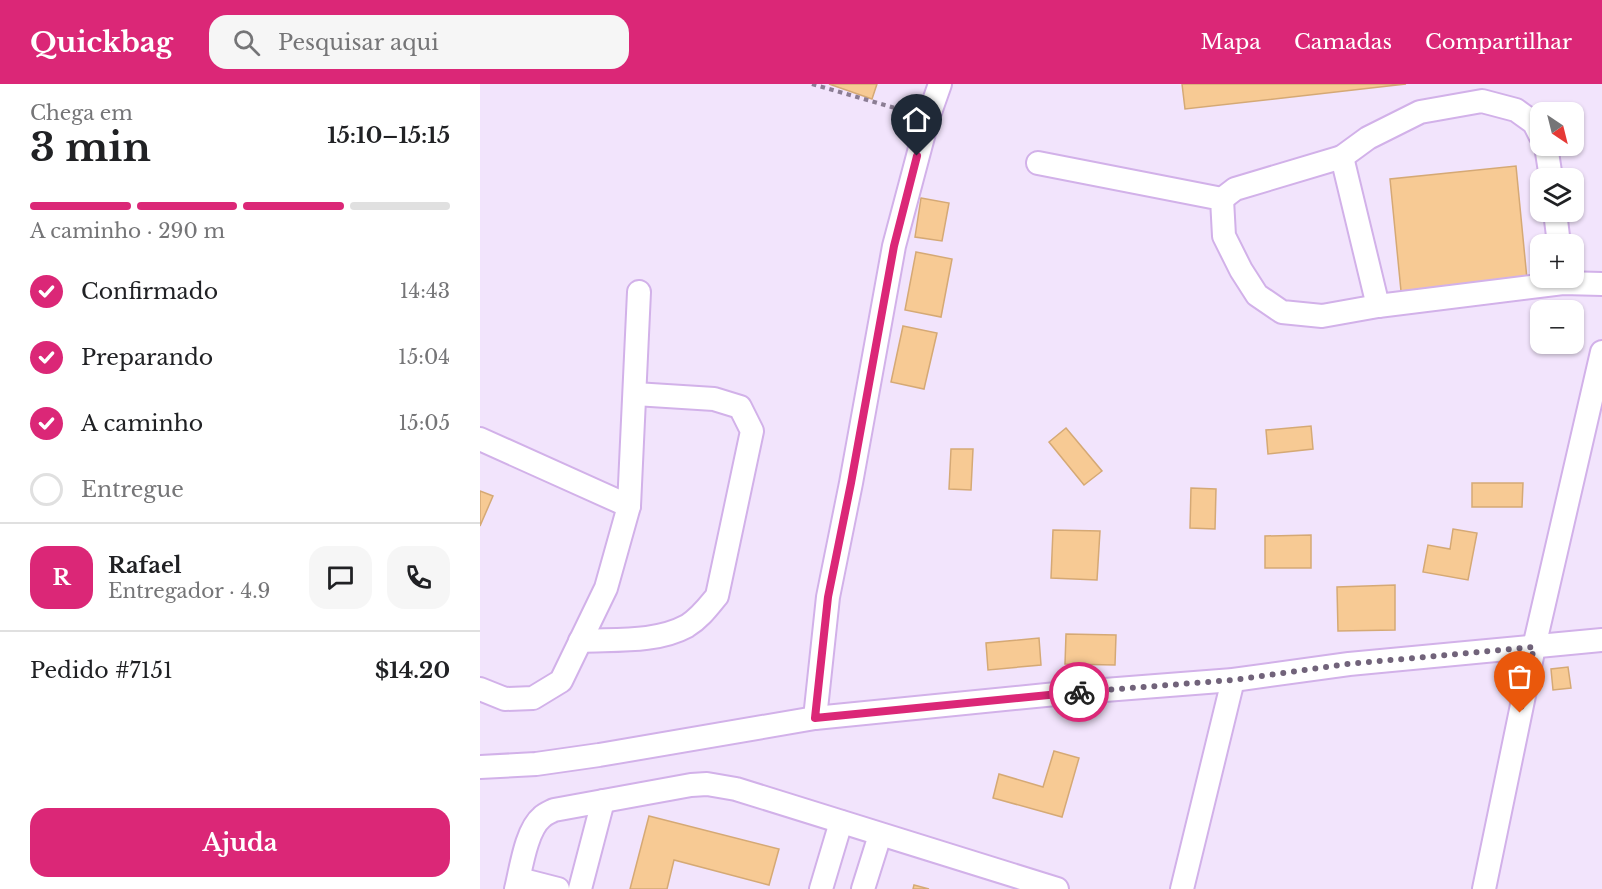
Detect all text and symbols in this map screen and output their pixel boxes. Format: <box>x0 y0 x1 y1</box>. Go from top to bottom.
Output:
search box <box>209 15 629 69</box>
text: Quickbag <box>30 25 173 60</box>
icon: search <box>230 26 263 59</box>
text: Pesquisar aqui <box>278 29 439 56</box>
text: Mapa <box>1201 29 1261 55</box>
text: Camadas <box>1294 29 1392 55</box>
text: Compartilhar <box>1425 29 1572 55</box>
pin <box>891 94 942 156</box>
text: Chega em <box>30 101 133 125</box>
north arrow <box>1530 102 1584 156</box>
map controls <box>1530 102 1584 354</box>
icon: home <box>900 103 933 136</box>
text: 15:10–15:15 <box>327 122 450 149</box>
text: 3 min <box>30 123 151 172</box>
button: layers <box>1530 168 1584 222</box>
text: A caminho · 290 m <box>30 219 225 243</box>
button: + <box>1530 234 1584 288</box>
icon: check <box>30 275 63 308</box>
text: Confirmado <box>81 278 218 305</box>
text: 14:43 <box>400 279 450 303</box>
button: − <box>1530 300 1584 354</box>
icon: check <box>30 341 63 374</box>
text: Preparando <box>81 344 213 371</box>
text: 15:04 <box>398 345 450 369</box>
icon: check <box>30 407 63 440</box>
text: A caminho <box>81 410 203 437</box>
text: 15:05 <box>398 411 450 435</box>
text: Entregue <box>81 476 184 503</box>
button: chat <box>309 546 372 609</box>
button: phone <box>387 546 450 609</box>
text: Rafael <box>108 552 182 579</box>
text: R <box>53 564 70 591</box>
text: Entregador · 4.9 <box>108 579 270 603</box>
pin <box>1494 651 1545 713</box>
text: Pedido #7151 <box>30 657 173 684</box>
text: $14.20 <box>375 657 450 684</box>
icon: bag <box>1503 660 1536 693</box>
courier <box>1049 662 1109 722</box>
icon: bike <box>1063 676 1096 709</box>
button: Ajuda <box>30 808 450 877</box>

